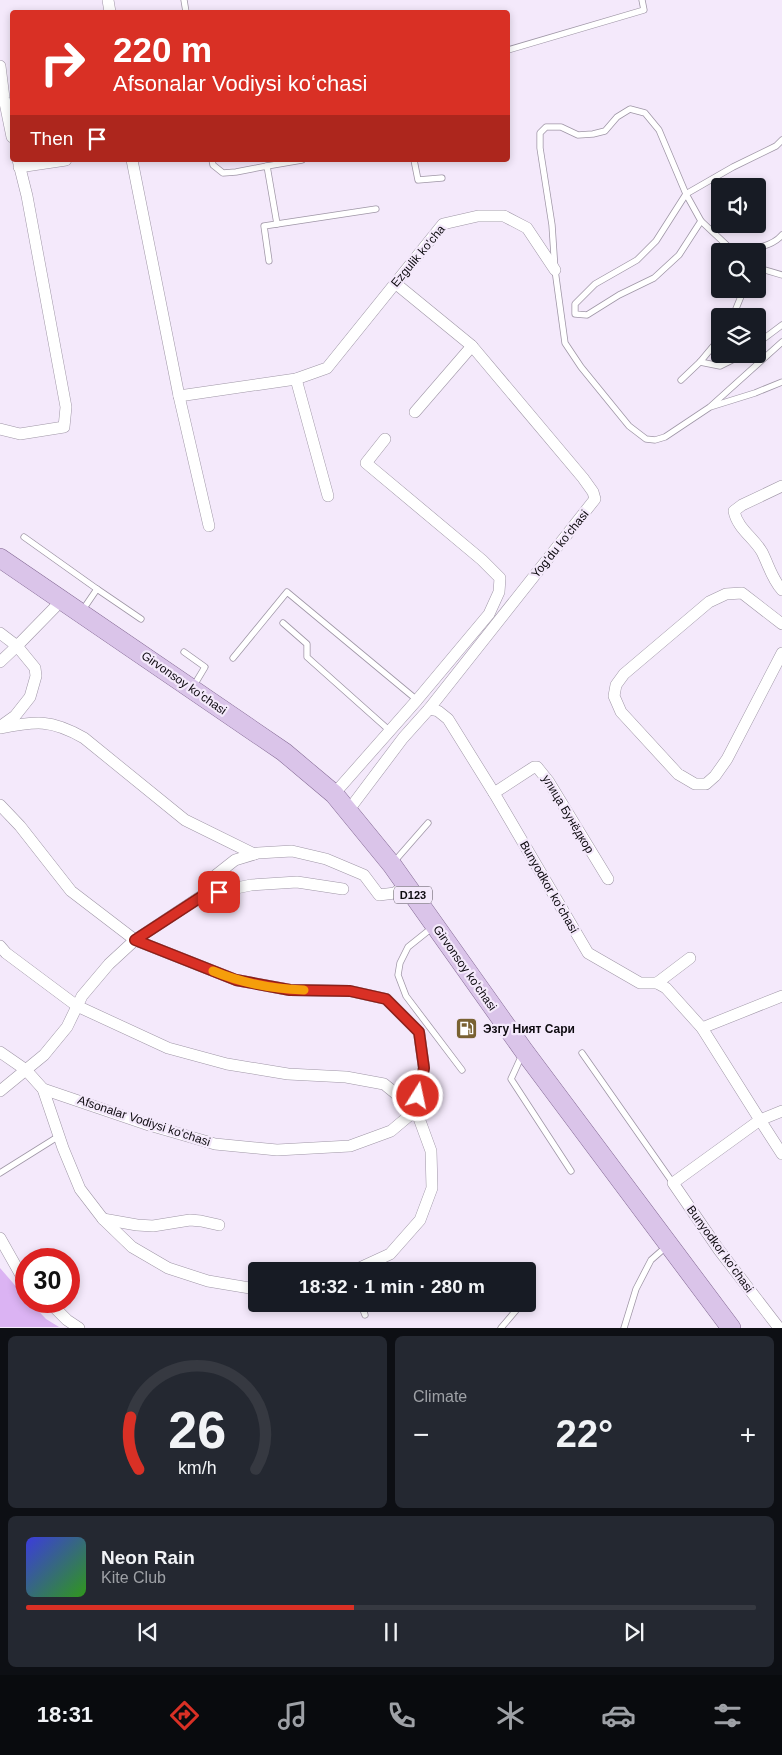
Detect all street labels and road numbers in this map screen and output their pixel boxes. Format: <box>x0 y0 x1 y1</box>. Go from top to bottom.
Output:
street label: Ezgulik ko'cha <box>388 222 448 290</box>
street label: Yogʻdu koʻchasi <box>528 507 592 581</box>
street label: Girvonsoy koʻchasi <box>139 648 229 718</box>
street label: улица Бунёдкор <box>539 772 597 856</box>
street label: Bunyodkor koʻchasi <box>517 838 581 936</box>
road number: D123 <box>394 886 432 904</box>
street label: Girvonsoy koʻchasi <box>430 923 500 1013</box>
street label: Afsonalar Vodiysi koʻchasi <box>76 1093 212 1149</box>
street label: Bunyodkor koʻchasi <box>684 1203 756 1295</box>

